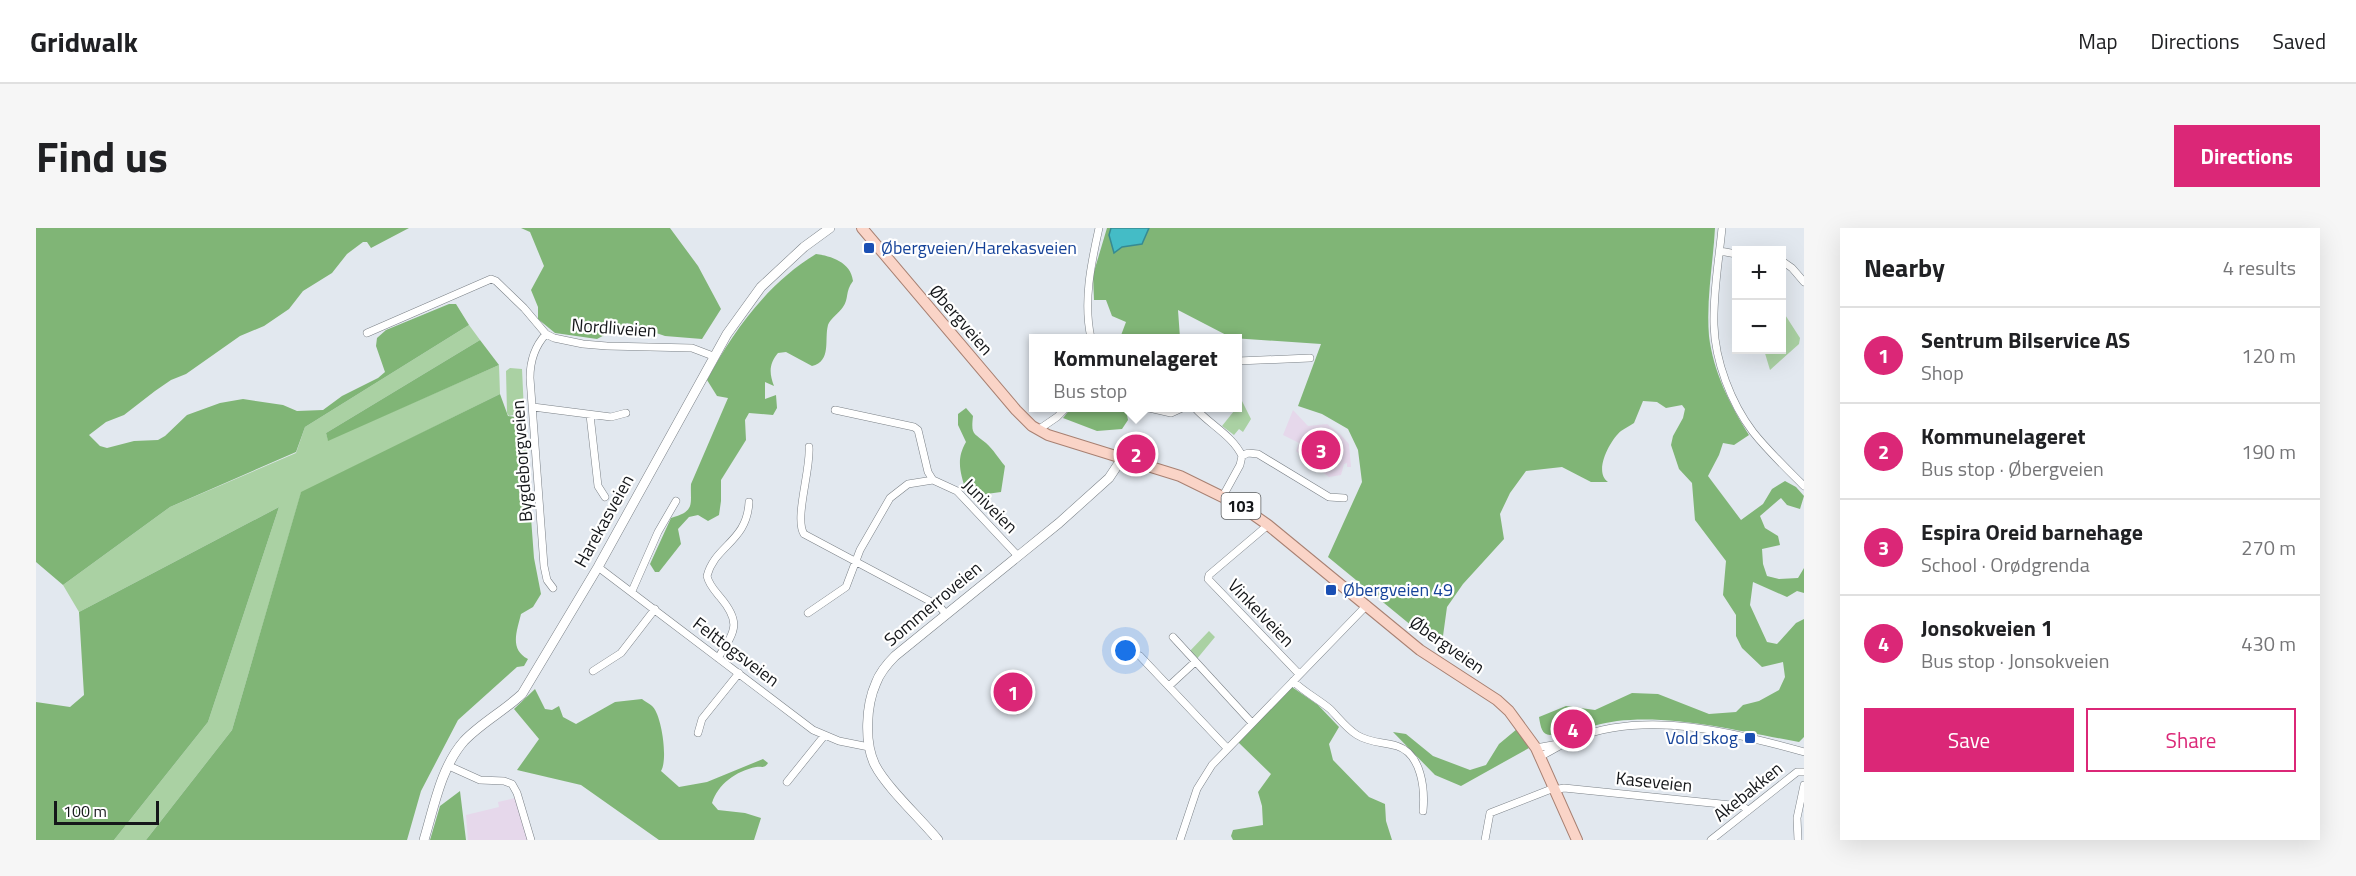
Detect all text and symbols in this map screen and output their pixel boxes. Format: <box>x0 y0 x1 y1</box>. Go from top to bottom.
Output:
text: Gridwalk <box>30 20 138 63</box>
text: Map <box>2078 25 2118 57</box>
text: Directions <box>2151 25 2240 57</box>
text: Saved <box>2273 25 2326 57</box>
text: Find us <box>36 124 168 188</box>
button: Directions <box>2174 125 2320 187</box>
place label: Øbergveien/Harekasveien <box>881 234 1077 261</box>
marker: Øbergveien/Harekasveien <box>862 241 876 255</box>
map controls <box>1732 246 1786 354</box>
button: + <box>1732 246 1786 300</box>
text: Nearby <box>1864 248 1945 287</box>
text: 4 results <box>2223 252 2296 283</box>
street label: Øbergveien <box>923 278 1000 361</box>
button: − <box>1732 300 1786 354</box>
street label: Nordliveien <box>570 311 658 344</box>
text: Sentrum Bilservice AS <box>1921 323 2130 357</box>
popup <box>1029 334 1242 412</box>
text: 1 <box>1878 340 1889 371</box>
text: 120 m <box>2241 340 2296 371</box>
text: Kommunelageret <box>1053 341 1218 375</box>
text: Shop <box>1921 357 1964 388</box>
text: Bus stop <box>1053 375 1127 406</box>
street label: Bygdeborgveien <box>504 399 539 523</box>
text: Kommunelageret <box>1921 419 2085 453</box>
pin: 3 <box>1302 428 1340 472</box>
pin: 2 <box>1116 432 1156 476</box>
text: 2 <box>1878 436 1889 467</box>
text: 190 m <box>2241 436 2296 467</box>
text: Bus stop · Øbergveien <box>1921 453 2104 484</box>
street label: Harekasveien <box>567 469 640 572</box>
street label: Juniveien <box>957 472 1024 539</box>
road number: 103 <box>1222 493 1260 519</box>
text: Espira Oreid barnehage <box>1921 515 2143 549</box>
text: 3 <box>1878 532 1889 563</box>
text: 270 m <box>2241 532 2296 563</box>
text: School · Orødgrenda <box>1921 549 2090 580</box>
street label: Sommerroveien <box>878 555 987 653</box>
street label: Vinkelveien <box>1222 572 1301 653</box>
place label: Øbergveien 49 <box>1343 576 1453 603</box>
marker: Øbergveien 49 <box>1324 583 1338 597</box>
street label: Øbergveien <box>1404 609 1490 680</box>
street label: Felttogsveien <box>687 610 785 693</box>
text: Jonsokveien 1 <box>1921 611 2053 645</box>
text: 4 <box>1878 628 1889 659</box>
text: 430 m <box>2241 628 2296 659</box>
your location <box>1111 636 1140 665</box>
text: Bus stop · Jonsokveien <box>1921 645 2109 676</box>
pin: 1 <box>994 670 1032 714</box>
pin: 4 <box>1554 706 1592 752</box>
button: Save <box>1864 708 2074 772</box>
button: Share <box>2086 708 2296 772</box>
place label: Vold skog <box>1665 724 1738 751</box>
marker: Vold skog <box>1743 731 1757 745</box>
street label: Akebakken <box>1707 755 1788 828</box>
street label: Kaseveien <box>1614 764 1694 799</box>
scale bar <box>54 798 159 826</box>
text: 100 m <box>63 799 107 823</box>

